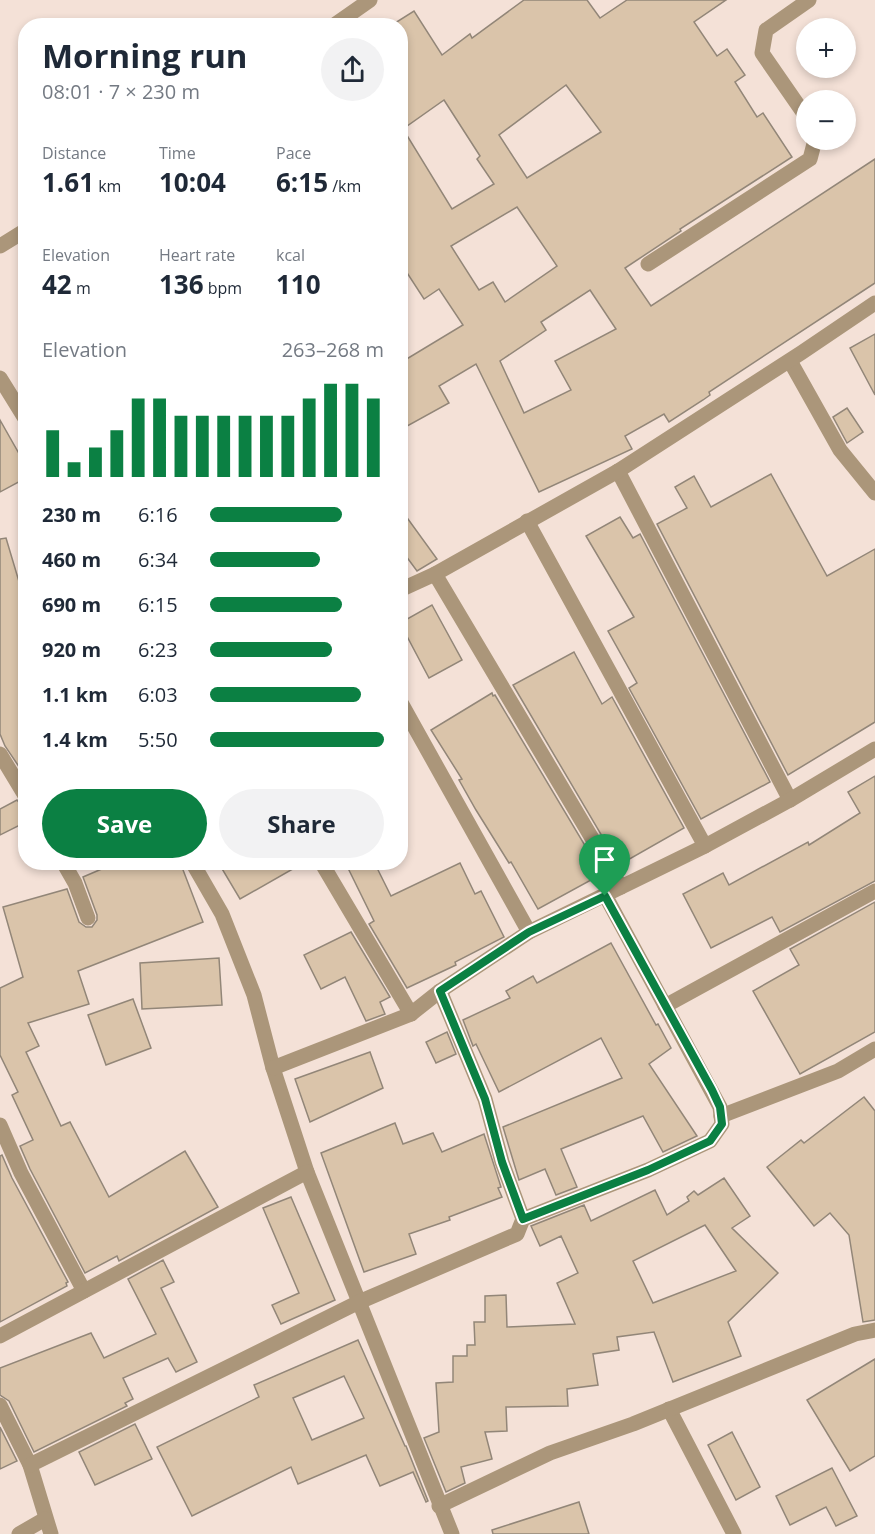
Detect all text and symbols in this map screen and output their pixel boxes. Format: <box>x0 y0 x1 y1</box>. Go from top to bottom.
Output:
map controls <box>796 18 856 150</box>
button: + <box>796 18 856 78</box>
text: Morning run <box>42 33 248 78</box>
button: share <box>321 38 384 101</box>
text: 08:01 · 7 × 230 m <box>42 78 200 105</box>
button: − <box>796 90 856 150</box>
text: Distance <box>42 142 106 164</box>
text: Time <box>159 142 196 164</box>
text: Pace <box>276 142 311 164</box>
text: 1.61 <box>42 164 94 200</box>
text: 10:04 <box>159 164 226 200</box>
text: 6:15 <box>276 164 328 200</box>
text: km <box>94 175 121 197</box>
text: /km <box>328 175 361 197</box>
text: Elevation <box>42 244 110 266</box>
text: Heart rate <box>159 244 235 266</box>
text: kcal <box>276 244 305 266</box>
text: 42 <box>42 266 72 302</box>
text: 136 <box>159 266 204 302</box>
text: 110 <box>276 266 321 302</box>
text: m <box>72 277 91 299</box>
text: bpm <box>204 277 242 299</box>
text: Elevation <box>42 336 127 363</box>
text: 263–268 m <box>282 336 384 363</box>
text: 230 m <box>42 501 101 528</box>
text: 6:16 <box>138 501 178 528</box>
text: 460 m <box>42 546 101 573</box>
text: 6:34 <box>138 546 178 573</box>
text: 690 m <box>42 591 101 618</box>
text: 6:15 <box>138 591 178 618</box>
text: 920 m <box>42 636 101 663</box>
text: 6:23 <box>138 636 178 663</box>
text: 1.1 km <box>42 681 108 708</box>
text: 6:03 <box>138 681 178 708</box>
text: 1.4 km <box>42 726 108 753</box>
text: 5:50 <box>138 726 178 753</box>
button: Save <box>42 789 207 858</box>
button: Share <box>219 789 384 858</box>
pin <box>579 834 630 896</box>
icon: arrive <box>588 843 621 876</box>

